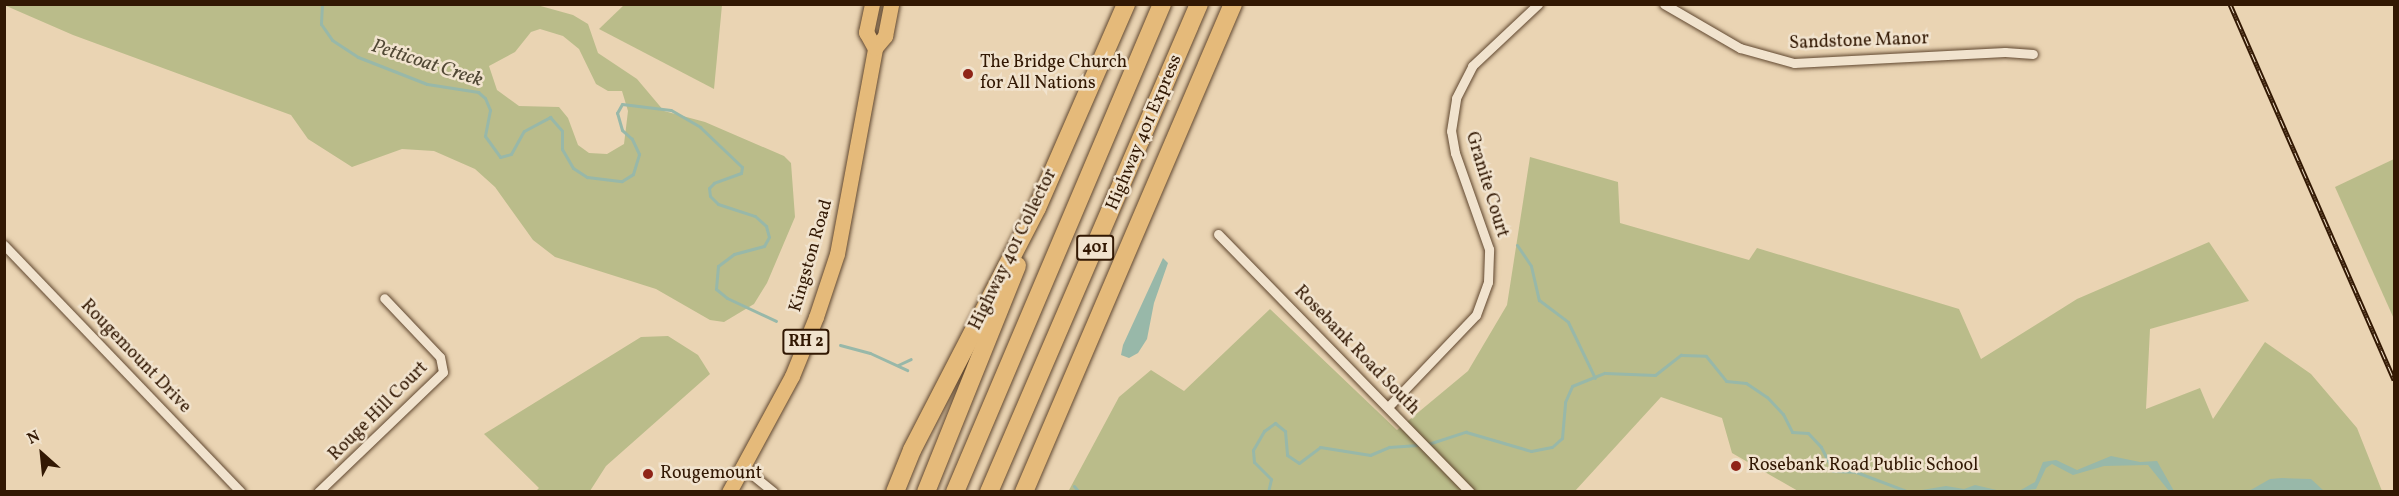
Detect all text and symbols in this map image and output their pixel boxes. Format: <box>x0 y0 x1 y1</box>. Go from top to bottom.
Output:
street label: Sandstone Manor <box>1789 29 1929 55</box>
water label: Petticoat Creek <box>368 35 486 93</box>
street label: Highway 401 Express <box>1102 52 1188 214</box>
place label: The Bridge Church for All Nations <box>980 53 1127 96</box>
marker: The Bridge Church for All Nations <box>961 67 975 81</box>
street label: Granite Court <box>1460 130 1512 240</box>
street label: Highway 401 Collector <box>965 166 1063 334</box>
street label: Kingston Road <box>786 197 838 315</box>
road number: 401 <box>1076 235 1114 261</box>
street label: Rosebank Road South <box>1289 282 1423 420</box>
street label: Rougemount Drive <box>75 296 195 418</box>
road number: RH 2 <box>782 329 830 355</box>
street label: Rouge Hill Court <box>325 358 433 466</box>
north arrow <box>12 424 72 484</box>
text: N <box>24 426 44 450</box>
place label: Rosebank Road Public School <box>1748 455 1978 477</box>
marker: Rosebank Road Public School <box>1729 459 1743 473</box>
place label: Rougemount <box>660 463 762 485</box>
marker: Rougemount <box>641 467 655 481</box>

